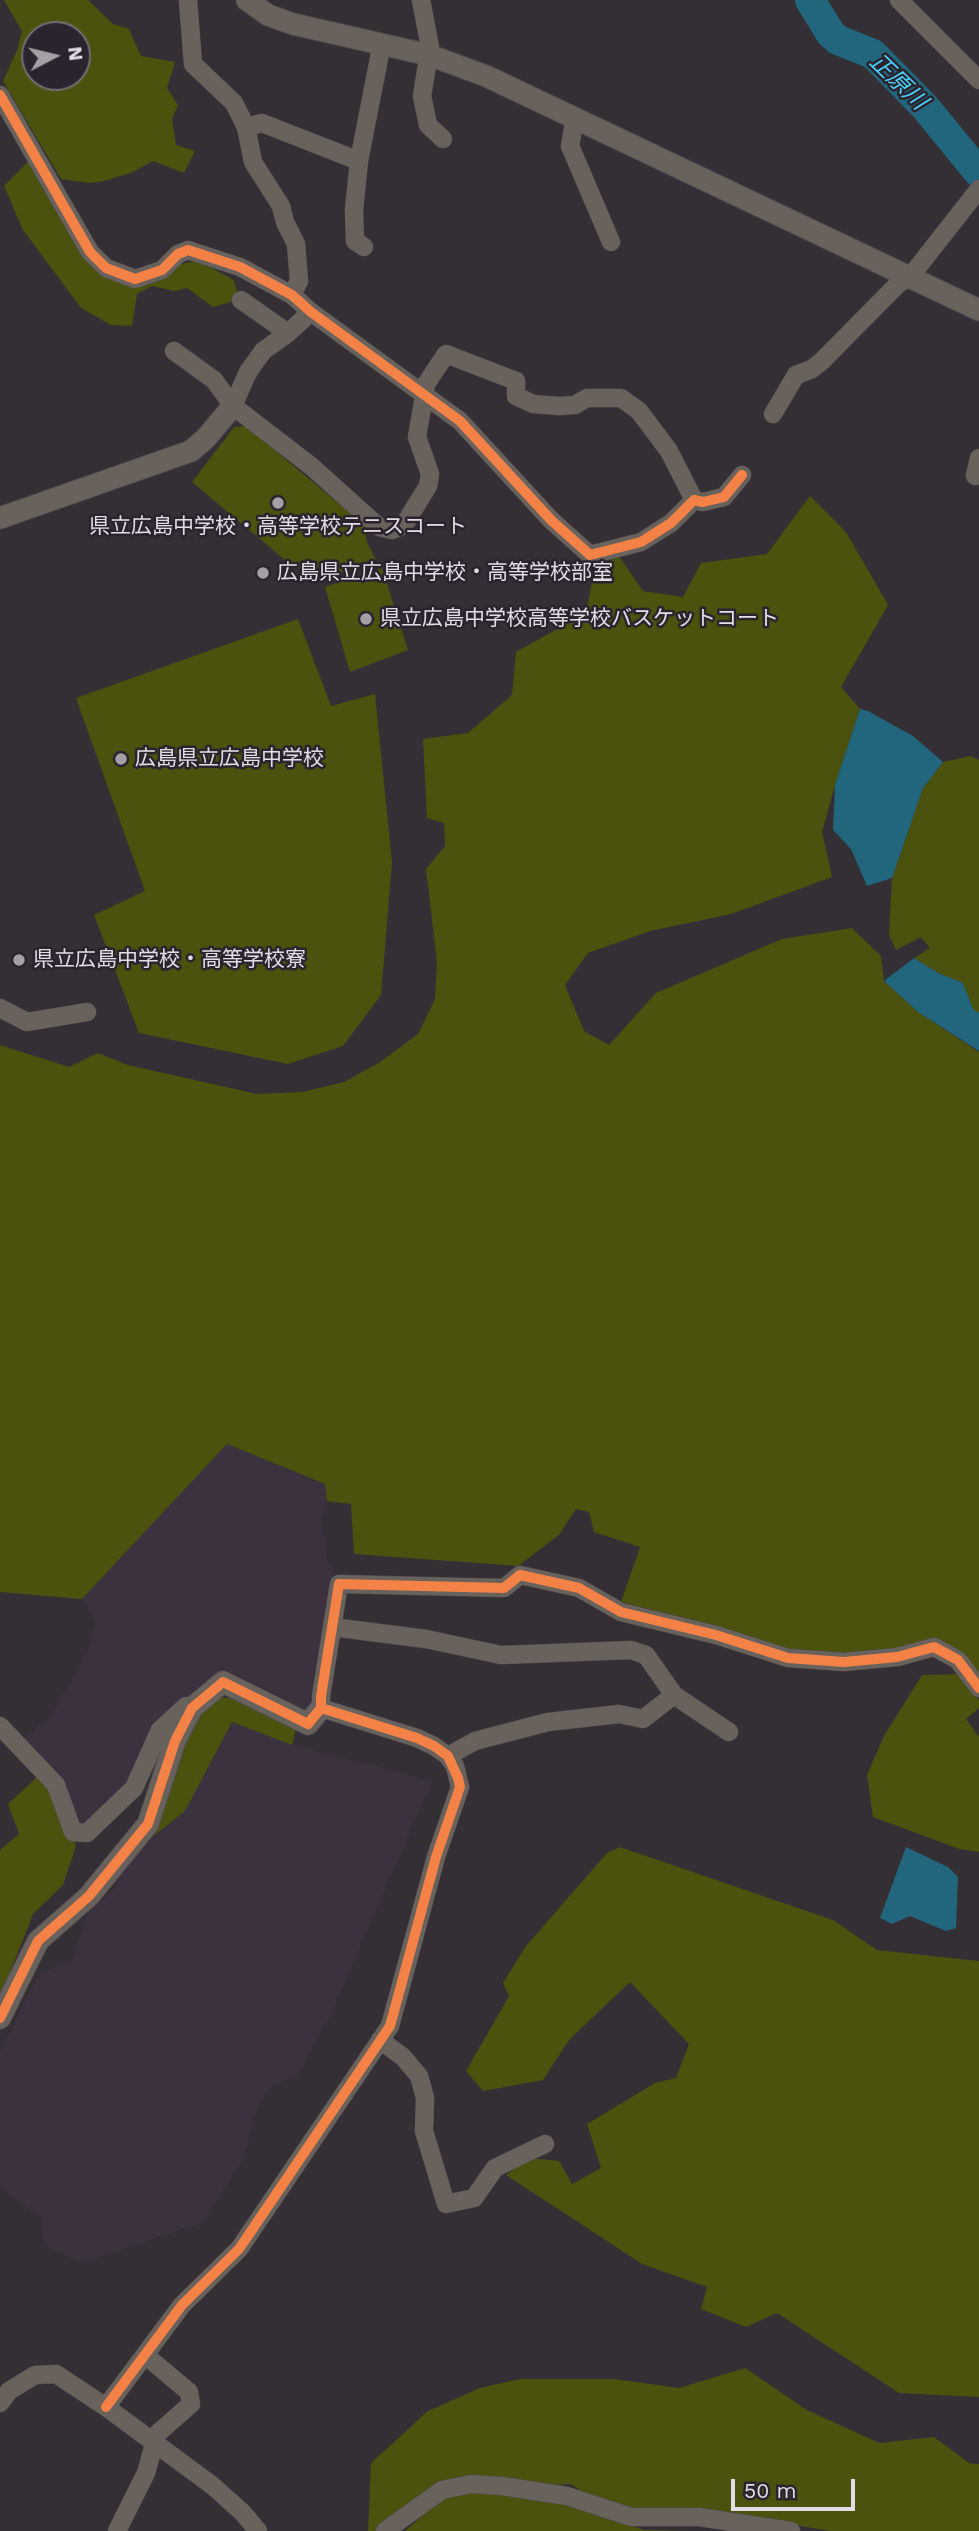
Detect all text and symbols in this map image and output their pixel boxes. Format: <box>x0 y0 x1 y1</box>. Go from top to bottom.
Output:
north arrow <box>21 21 91 91</box>
text: N <box>63 45 88 62</box>
water label: 正原川 <box>864 48 932 116</box>
marker: 県立広島中学校・高等学校テニスコート <box>270 495 286 511</box>
place label: 県立広島中学校・高等学校テニスコート <box>89 514 467 540</box>
place label: 広島県立広島中学校・高等学校部室 <box>277 560 613 586</box>
marker: 広島県立広島中学校・高等学校部室 <box>255 565 271 581</box>
place label: 県立広島中学校高等学校バスケットコート <box>380 606 779 632</box>
marker: 県立広島中学校高等学校バスケットコート <box>358 611 374 627</box>
place label: 広島県立広島中学校 <box>135 746 324 772</box>
marker: 広島県立広島中学校 <box>113 751 129 767</box>
place label: 県立広島中学校・高等学校寮 <box>33 947 306 973</box>
marker: 県立広島中学校・高等学校寮 <box>11 952 27 968</box>
scale bar <box>734 2464 858 2508</box>
text: 50 m <box>744 2478 796 2503</box>

